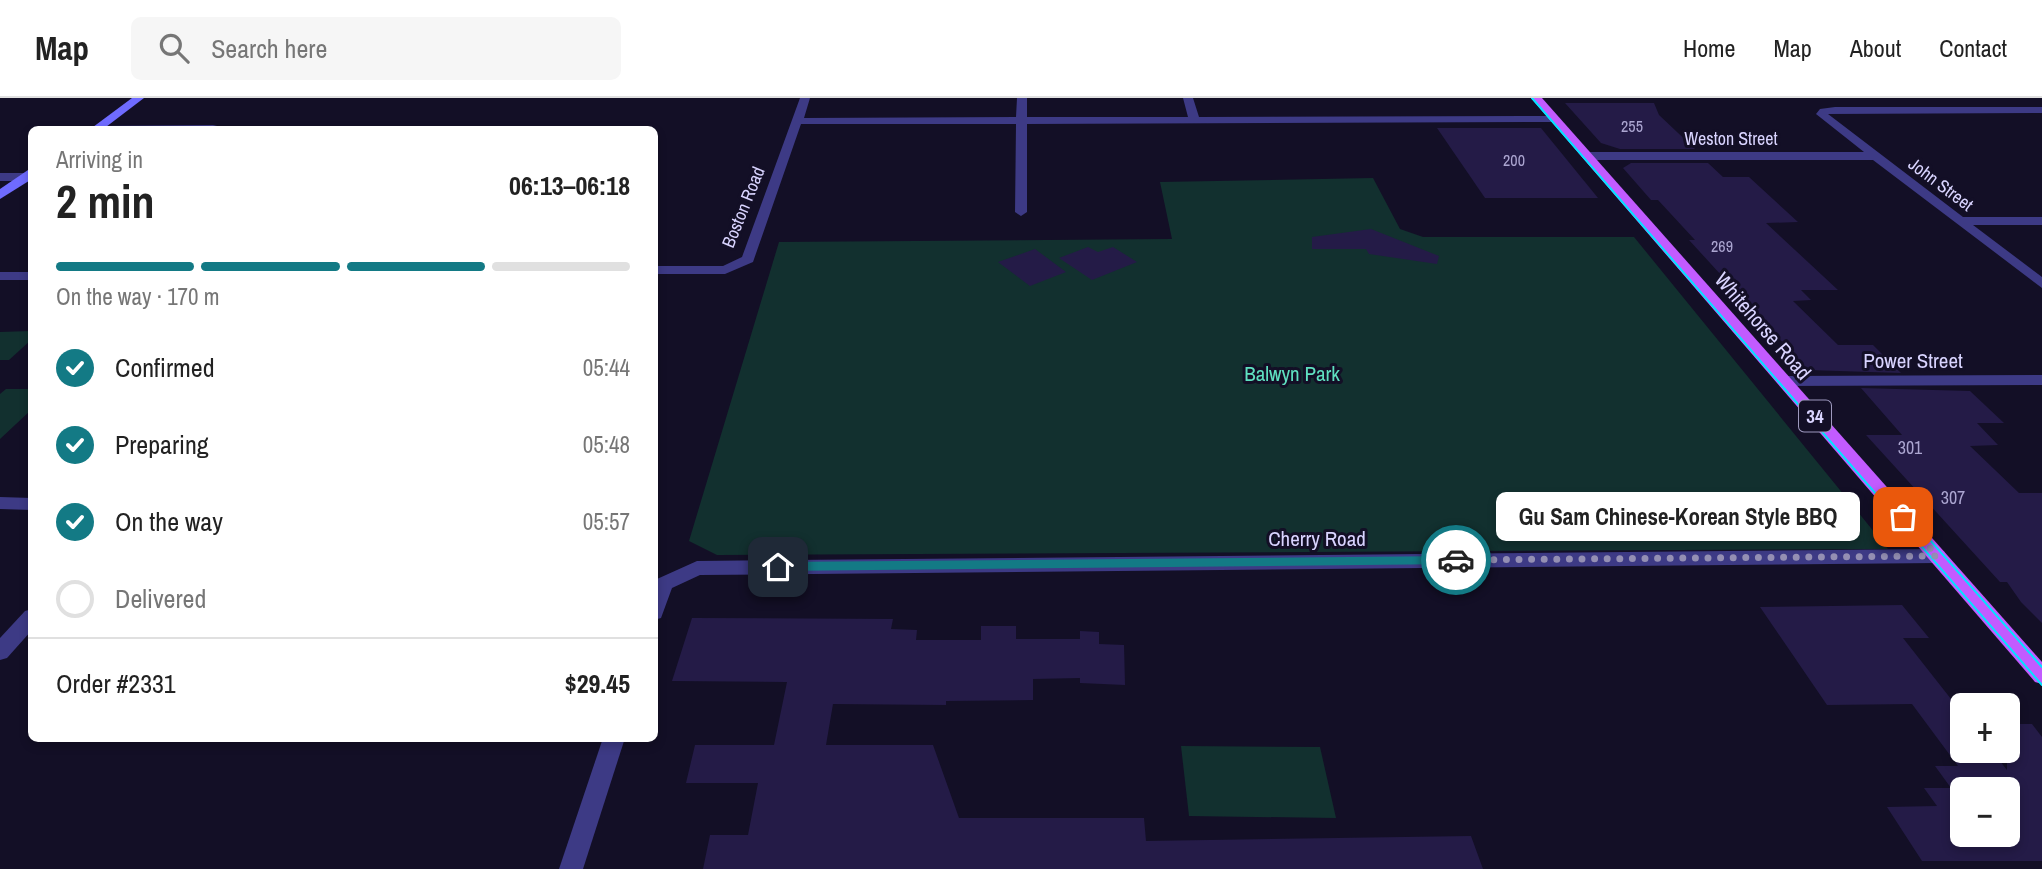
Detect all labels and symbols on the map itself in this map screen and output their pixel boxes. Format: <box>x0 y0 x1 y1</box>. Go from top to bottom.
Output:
house number: 255 <box>1621 115 1643 137</box>
street label: Weston Street <box>1684 126 1778 151</box>
house number: 200 <box>1503 149 1525 171</box>
street label: John Street <box>1903 151 1979 217</box>
street label: Boston Road <box>715 163 771 251</box>
house number: 269 <box>1711 235 1733 257</box>
street label: Whitehorse Road <box>1708 266 1818 386</box>
street label: Power Street <box>1863 346 1963 375</box>
park label: Balwyn Park <box>1244 359 1340 388</box>
road number: 34 <box>1799 400 1831 432</box>
house number: 301 <box>1898 435 1923 460</box>
house number: 307 <box>1941 485 1965 510</box>
pin <box>1873 487 1933 547</box>
callout: Gu Sam Chinese-Korean Style BBQ <box>1497 492 1861 542</box>
street label: Cherry Road <box>1268 524 1366 553</box>
courier <box>1421 525 1491 595</box>
pin <box>748 537 808 597</box>

